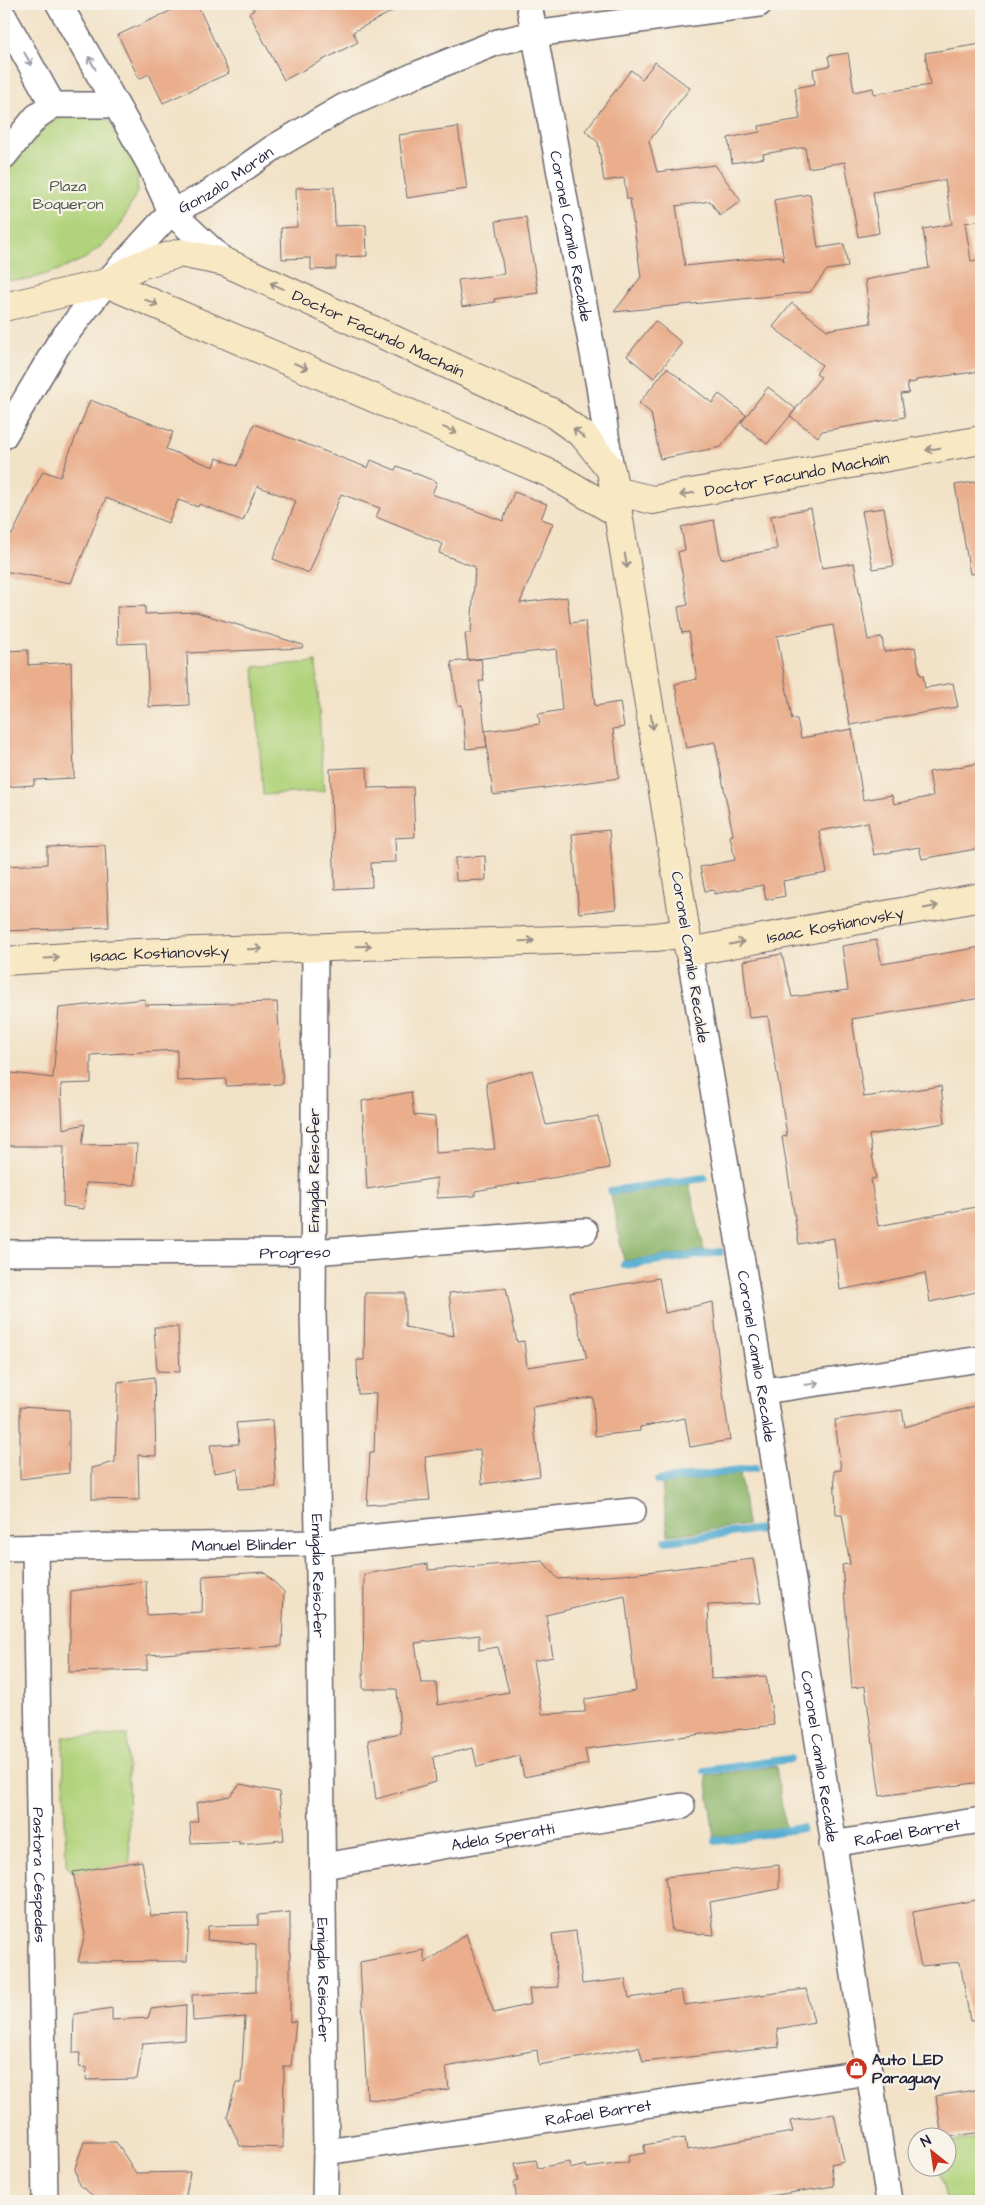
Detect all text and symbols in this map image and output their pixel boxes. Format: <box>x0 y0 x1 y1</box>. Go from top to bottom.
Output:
one-way arrow <box>23 52 33 66</box>
one-way arrow <box>87 55 97 70</box>
street label: Gonzalo Morán <box>175 141 278 219</box>
street label: Coronel Camilo Recalde <box>544 149 597 324</box>
park label: Plaza Boqueron <box>32 175 104 215</box>
one-way arrow <box>270 280 285 290</box>
street label: Doctor Facundo Machaín <box>289 284 468 383</box>
one-way arrow <box>143 298 158 308</box>
one-way arrow <box>293 362 308 372</box>
one-way arrow <box>442 426 457 436</box>
one-way arrow <box>573 428 586 439</box>
one-way arrow <box>926 444 942 454</box>
street label: Doctor Facundo Machaín <box>703 447 891 502</box>
one-way arrow <box>680 489 696 499</box>
one-way arrow <box>621 553 631 569</box>
one-way arrow <box>647 713 657 729</box>
street label: Coronel Camilo Recalde <box>666 870 715 1045</box>
one-way arrow <box>923 901 939 911</box>
street label: Isaac Kostianovsky <box>765 902 906 949</box>
one-way arrow <box>518 937 534 946</box>
one-way arrow <box>729 938 745 948</box>
street label: Isaac Kostianovsky <box>90 940 230 968</box>
one-way arrow <box>356 941 372 951</box>
one-way arrow <box>246 944 263 954</box>
one-way arrow <box>44 953 60 962</box>
street label: Emigdia Reisofer <box>303 1108 326 1232</box>
street label: Progreso <box>260 1241 331 1265</box>
street label: Coronel Camilo Recalde <box>732 1269 781 1444</box>
one-way arrow <box>804 1379 820 1389</box>
street label: Emigdia Reisofer <box>305 1514 330 1638</box>
street label: Manuel Blinder <box>191 1533 297 1557</box>
street label: Coronel Camilo Recalde <box>795 1669 844 1844</box>
street label: Pastora Céspedes <box>27 1807 51 1943</box>
street label: Rafael Barret <box>853 1813 962 1852</box>
street label: Adela Speratti <box>449 1817 557 1856</box>
street label: Emigdia Reisofer <box>310 1918 335 2042</box>
place label: Auto LED Paraguay <box>872 2049 944 2091</box>
shop icon: Auto LED Paraguay <box>844 2056 868 2080</box>
street label: Rafael Barret <box>544 2094 653 2132</box>
north arrow <box>908 2128 958 2178</box>
text: N <box>917 2131 935 2152</box>

